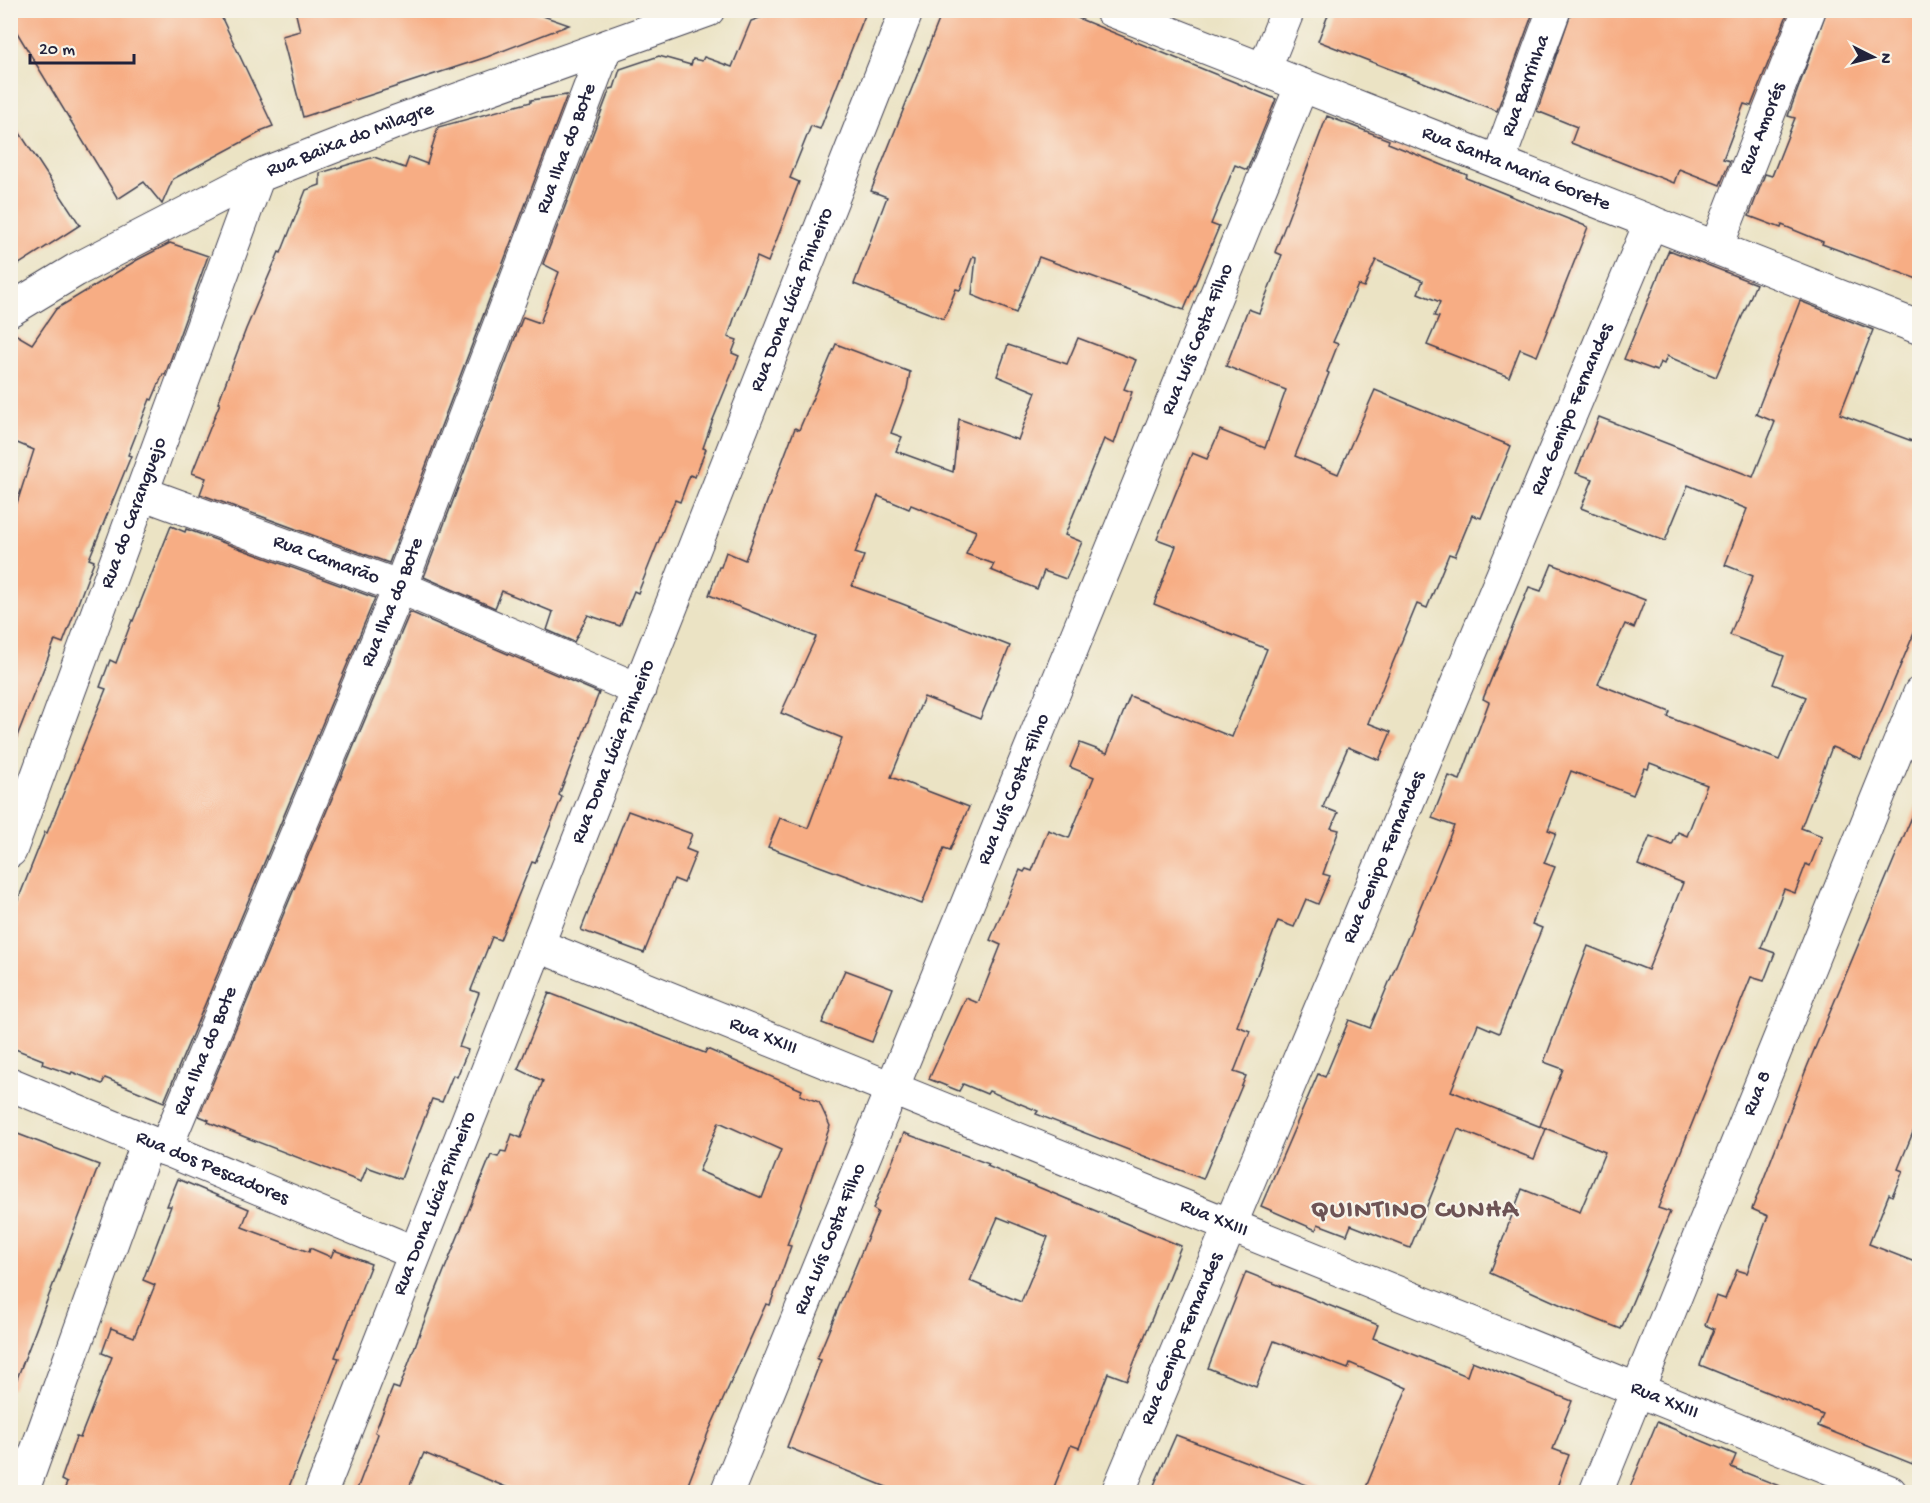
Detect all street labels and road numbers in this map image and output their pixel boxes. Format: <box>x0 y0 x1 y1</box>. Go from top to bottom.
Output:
street label: Rua Barrinha <box>1497 31 1556 140</box>
street label: Rua Amorés <box>1734 79 1791 178</box>
street label: Rua Ilha do Bote <box>531 80 602 217</box>
street label: Rua Baixa do Milagre <box>263 98 438 183</box>
street label: Rua Santa Maria Gorete <box>1418 122 1614 217</box>
street label: Rua Dona Lúcia Pinheiro <box>746 204 839 395</box>
street label: Rua Luís Costa Filho <box>1157 260 1239 419</box>
street label: Rua Genipo Fernandes <box>1526 319 1619 499</box>
street label: Rua do Caranguejo <box>96 434 172 592</box>
street label: Rua Camarão <box>270 530 383 590</box>
street label: Rua Ilha do Bote <box>356 534 429 671</box>
street label: Rua Dona Lúcia Pinheiro <box>567 656 660 847</box>
street label: Rua Luís Costa Filho <box>973 710 1055 869</box>
street label: Rua Genipo Fernandes <box>1338 767 1431 947</box>
street label: Rua Ilha do Bote <box>169 983 243 1119</box>
street label: Rua XXIII <box>726 1012 801 1060</box>
street label: Rua 8 <box>1738 1068 1777 1119</box>
street label: Rua Dona Lúcia Pinheiro <box>388 1108 482 1299</box>
street label: Rua dos Pescadores <box>132 1126 293 1211</box>
street label: Rua Luís Costa Filho <box>789 1160 872 1318</box>
street label: Rua XXIII <box>1176 1195 1251 1243</box>
street label: Rua Genipo Fernandes <box>1136 1249 1229 1429</box>
street label: Rua XXIII <box>1627 1377 1702 1425</box>

